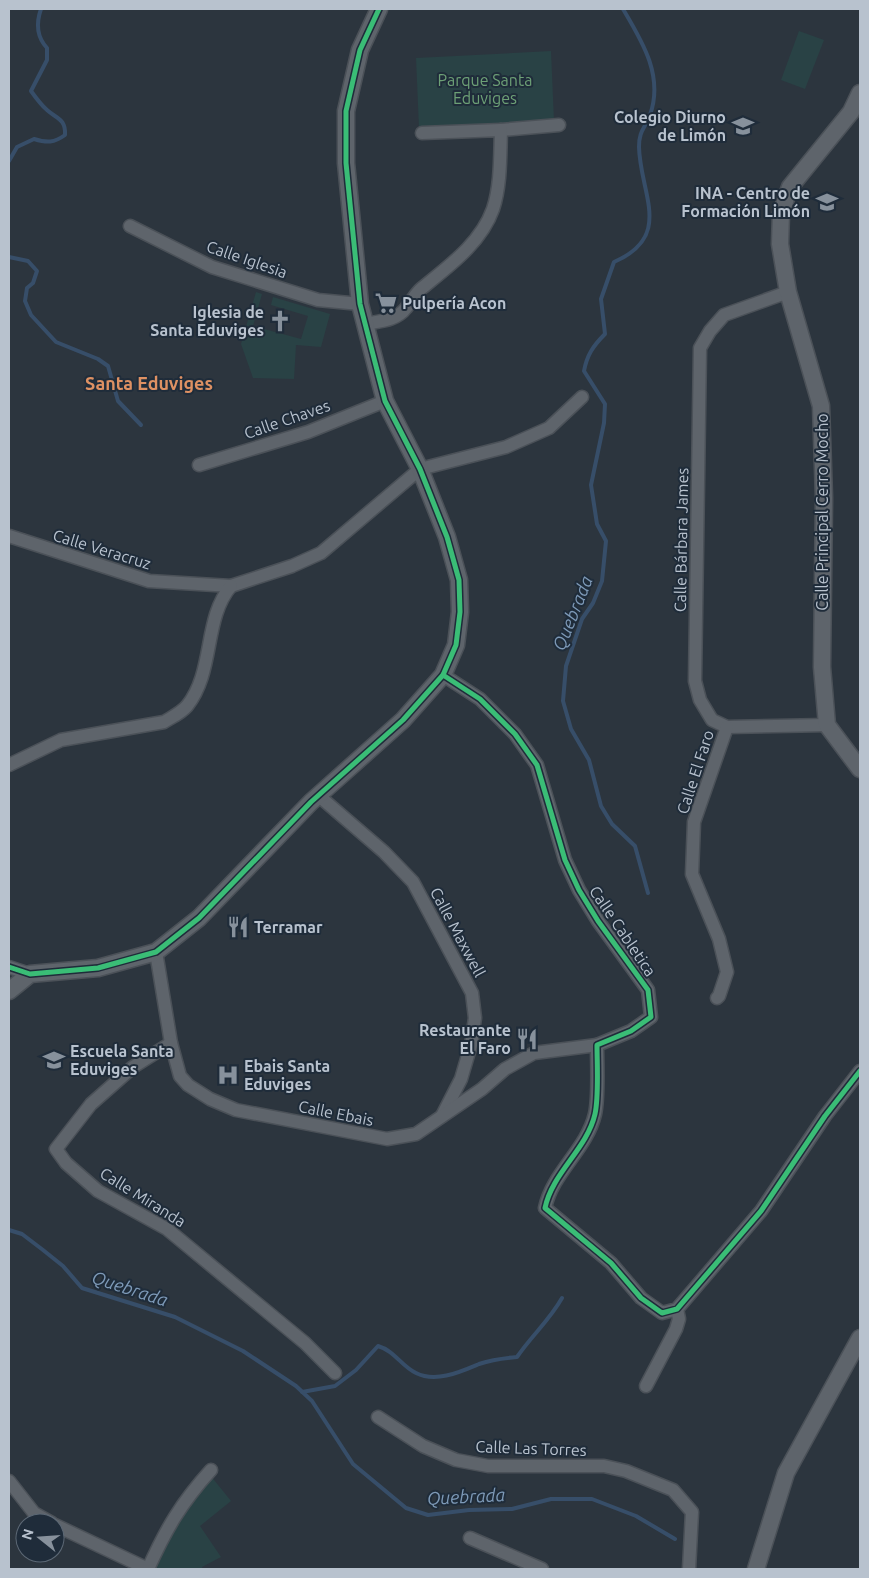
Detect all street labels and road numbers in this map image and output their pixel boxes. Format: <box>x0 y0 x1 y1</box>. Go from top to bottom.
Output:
street label: Calle Iglesia <box>204 237 290 281</box>
street label: Calle Chaves <box>242 396 332 442</box>
street label: Calle Principal Cerro Mocho <box>813 413 831 611</box>
street label: Calle Bárbara James <box>671 468 691 612</box>
street label: Calle Veracruz <box>51 526 153 572</box>
street label: Calle El Faro <box>673 728 717 816</box>
street label: Calle Cabletica <box>586 882 660 980</box>
street label: Calle Maxwell <box>427 884 489 980</box>
street label: Calle Ebais <box>297 1097 375 1129</box>
street label: Calle Miranda <box>97 1163 189 1231</box>
street label: Calle Las Torres <box>475 1437 587 1459</box>

